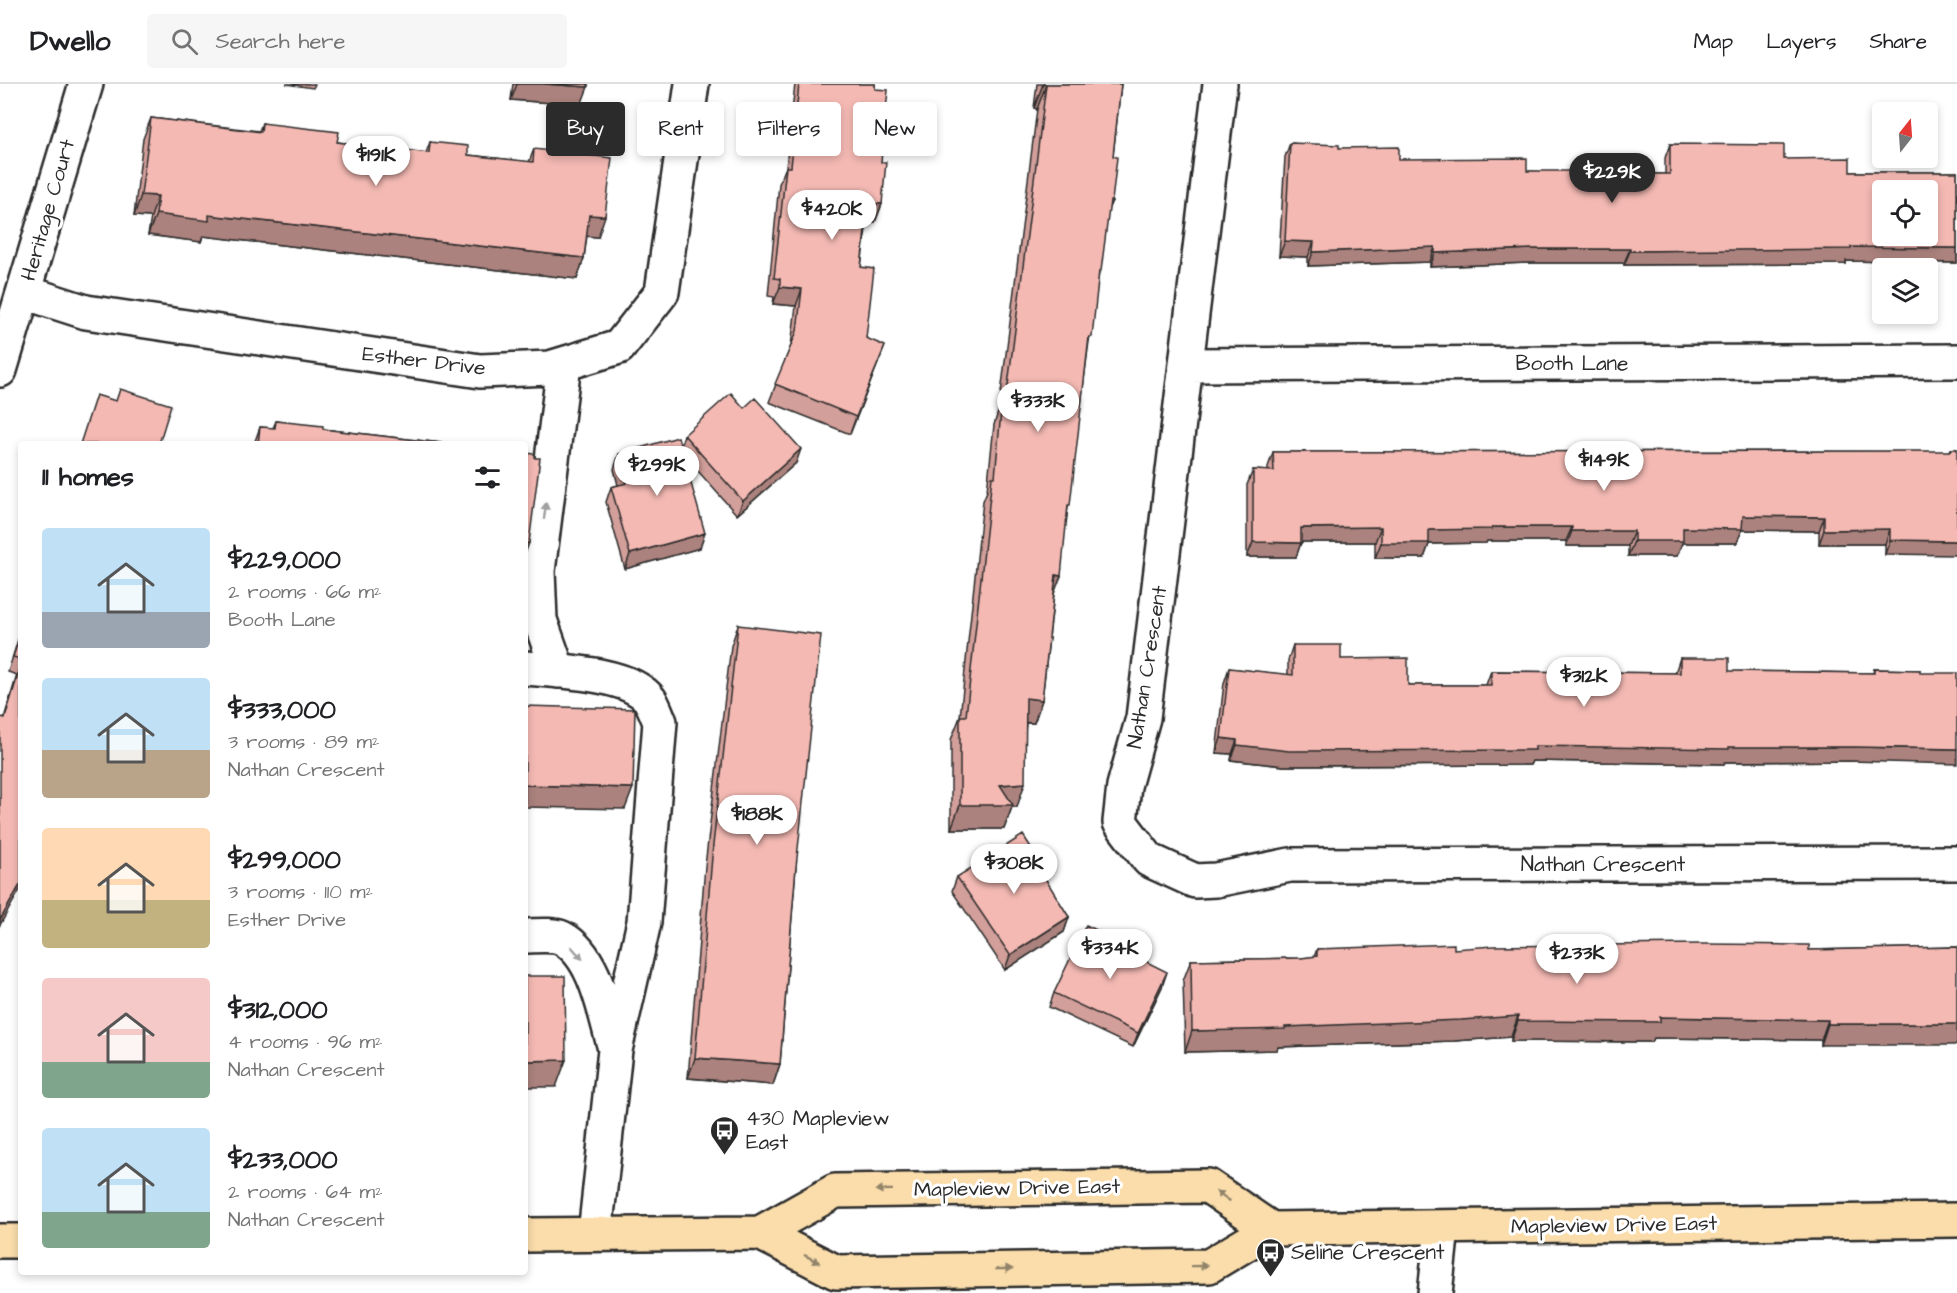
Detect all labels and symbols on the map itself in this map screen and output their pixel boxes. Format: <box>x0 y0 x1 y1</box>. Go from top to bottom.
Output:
north arrow <box>1872 102 1938 168</box>
street label: Heritage Court <box>14 135 84 285</box>
pin: $191K <box>334 136 418 187</box>
pin: $229K <box>1570 153 1654 204</box>
pin: $420K <box>790 190 874 241</box>
street label: Esther Drive <box>361 339 487 383</box>
street label: Booth Lane <box>1516 349 1628 378</box>
pin: $333K <box>996 382 1080 433</box>
pin: $149K <box>1562 441 1646 492</box>
pin: $299K <box>615 446 699 497</box>
one-way arrow <box>540 502 550 521</box>
street label: Nathan Crescent <box>1120 583 1174 750</box>
pin: $312K <box>1542 657 1626 708</box>
pin: $188K <box>715 795 799 846</box>
pin: $308K <box>972 844 1056 895</box>
street label: Nathan Crescent <box>1521 850 1686 879</box>
pin: $334K <box>1068 929 1152 980</box>
pin: $233K <box>1535 934 1619 985</box>
one-way arrow <box>570 945 583 960</box>
place label: 430 Mapleview East <box>746 1104 889 1157</box>
bus stop icon: 430 Mapleview East <box>709 1114 741 1156</box>
street label: Mapleview Drive East <box>914 1172 1121 1205</box>
one-way arrow <box>874 1186 893 1195</box>
one-way arrow <box>1215 1190 1231 1202</box>
street label: Mapleview Drive East <box>1511 1209 1718 1242</box>
bus stop icon: Seline Crescent <box>1254 1236 1286 1278</box>
place label: Seline Crescent <box>1291 1238 1445 1267</box>
one-way arrow <box>804 1254 821 1264</box>
one-way arrow <box>1190 1262 1209 1271</box>
one-way arrow <box>995 1264 1014 1274</box>

